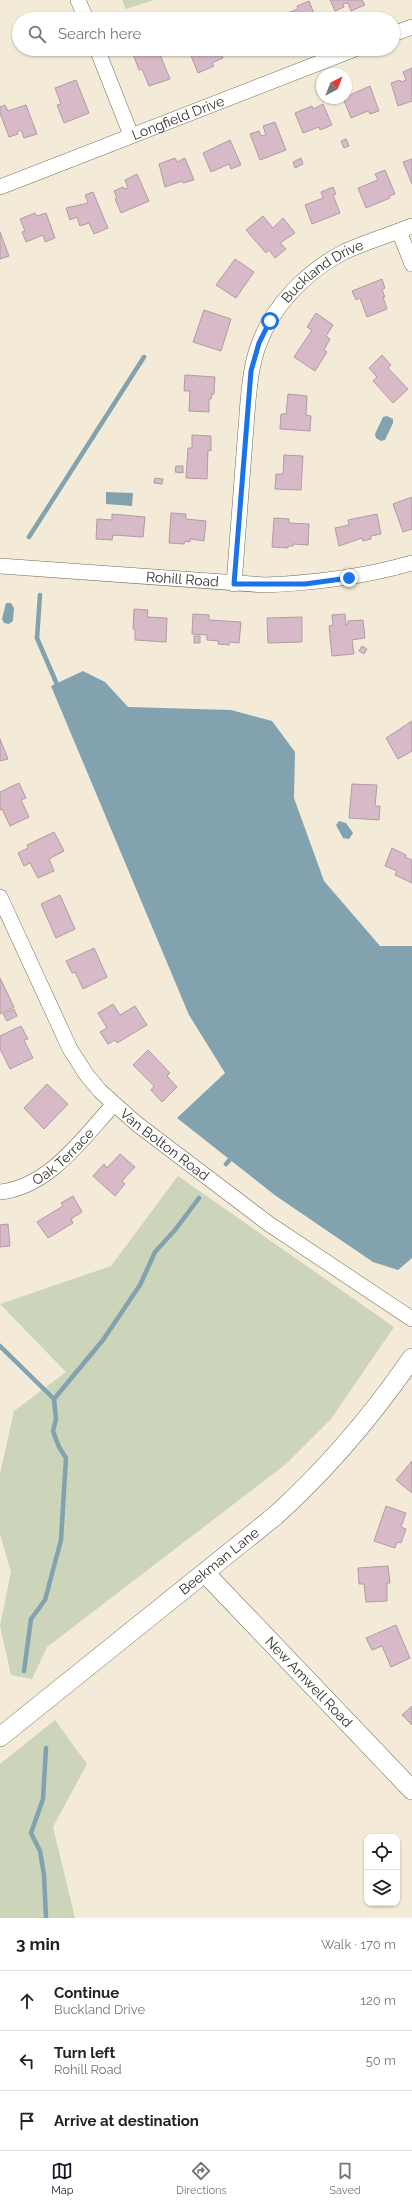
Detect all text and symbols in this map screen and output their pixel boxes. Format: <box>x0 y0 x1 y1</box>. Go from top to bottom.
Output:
search box <box>12 12 400 56</box>
icon: search <box>26 23 48 45</box>
text: Search here <box>58 25 141 43</box>
north arrow <box>316 68 352 104</box>
street label: Longfield Drive <box>129 93 227 143</box>
street label: Buckland Drive <box>278 237 366 306</box>
route start <box>261 312 279 330</box>
street label: Rohill Road <box>146 569 219 590</box>
route end <box>340 569 358 587</box>
street label: Van Bolton Road <box>117 1105 212 1184</box>
street label: Oak Terrace <box>29 1125 97 1188</box>
street label: Beekman Lane <box>176 1524 262 1598</box>
street label: New Amwell Road <box>262 1633 356 1730</box>
map controls <box>364 1834 400 1906</box>
button: locate <box>364 1834 400 1870</box>
button: layers <box>364 1870 400 1906</box>
text: 3 min <box>16 1934 60 1954</box>
text: Walk · 170 m <box>321 1937 396 1952</box>
text: Continue <box>54 1984 119 2002</box>
icon: ahead <box>16 1990 38 2012</box>
text: 120 m <box>360 1993 396 2008</box>
text: Buckland Drive <box>54 2002 145 2017</box>
text: Turn left <box>54 2044 115 2062</box>
icon: left <box>16 2050 38 2072</box>
text: 50 m <box>366 2053 396 2068</box>
text: Rohill Road <box>54 2062 122 2077</box>
icon: arrive <box>16 2110 38 2132</box>
text: Arrive at destination <box>54 2112 199 2130</box>
tab: Map <box>51 2160 74 2197</box>
tab: Directions <box>176 2160 227 2197</box>
tab: Saved <box>329 2160 361 2197</box>

